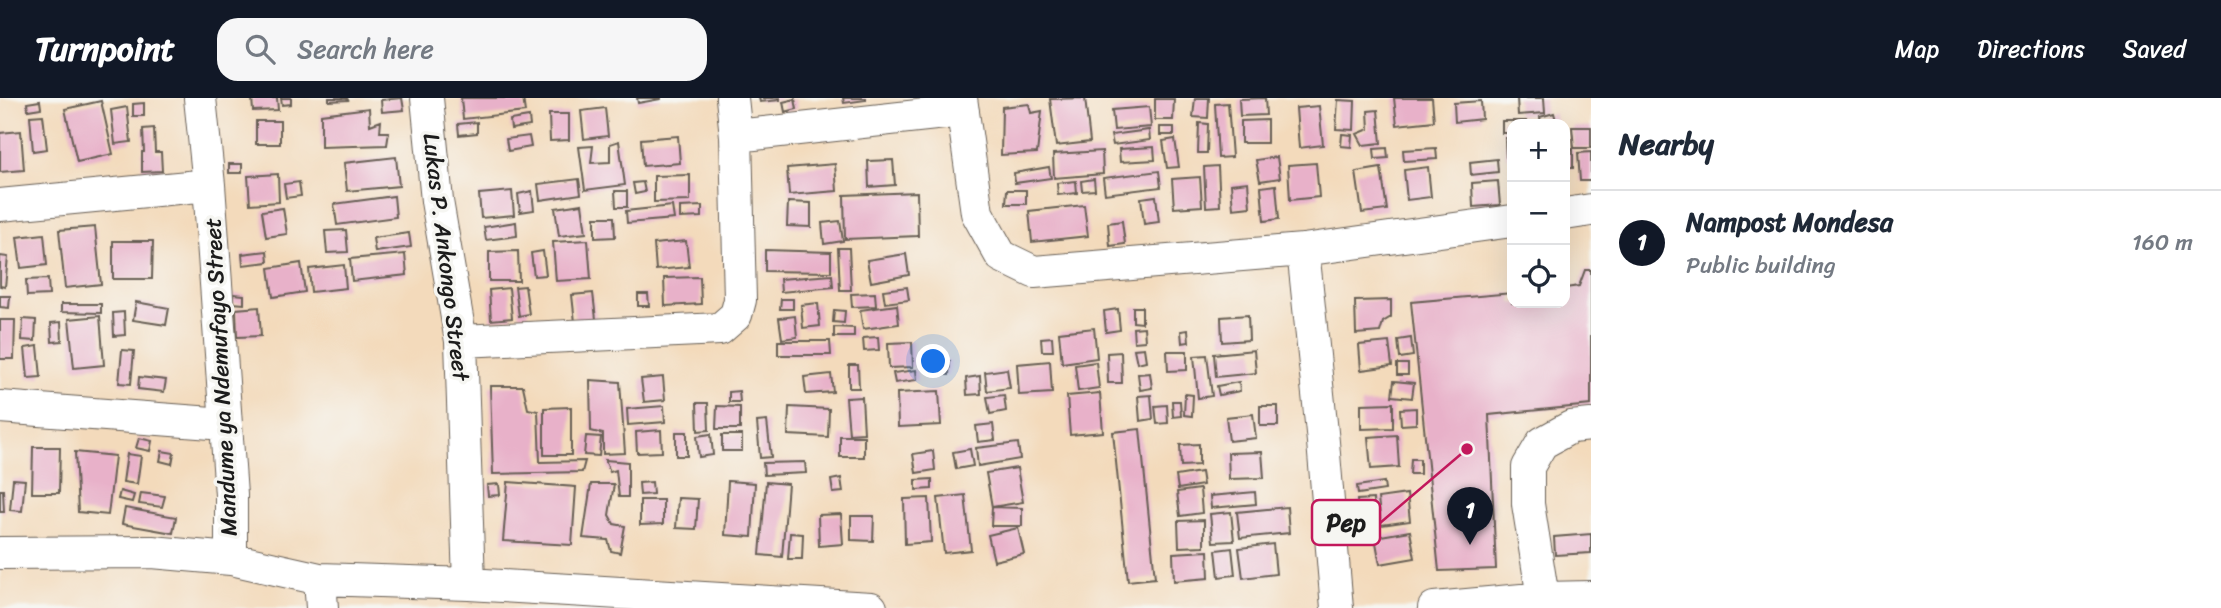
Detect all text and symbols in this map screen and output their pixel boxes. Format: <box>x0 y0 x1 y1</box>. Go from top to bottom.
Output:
search box <box>217 18 707 81</box>
text: Turnpoint <box>35 20 175 78</box>
text: Search here <box>297 26 434 72</box>
text: Map <box>1895 28 1939 70</box>
text: Directions <box>1977 28 2085 70</box>
text: Saved <box>2123 28 2186 70</box>
icon: search <box>241 30 279 68</box>
text: Nearby <box>1619 117 1714 171</box>
map controls <box>1507 119 1570 308</box>
button: + <box>1507 119 1570 182</box>
street label: Lukas P. Ankongo Street <box>410 131 482 385</box>
button: − <box>1507 182 1570 245</box>
text: Nampost Mondesa <box>1686 199 1893 245</box>
street label: Mandume ya Ndemufayo Street <box>192 217 250 537</box>
text: 1 <box>1637 222 1647 263</box>
text: 160 m <box>2132 222 2193 263</box>
button: locate <box>1507 245 1570 308</box>
text: Public building <box>1686 245 1836 286</box>
your location <box>916 344 950 378</box>
pin: 1 <box>1447 487 1493 545</box>
callout: Pep <box>1312 500 1380 545</box>
text: Pep <box>1326 502 1366 544</box>

